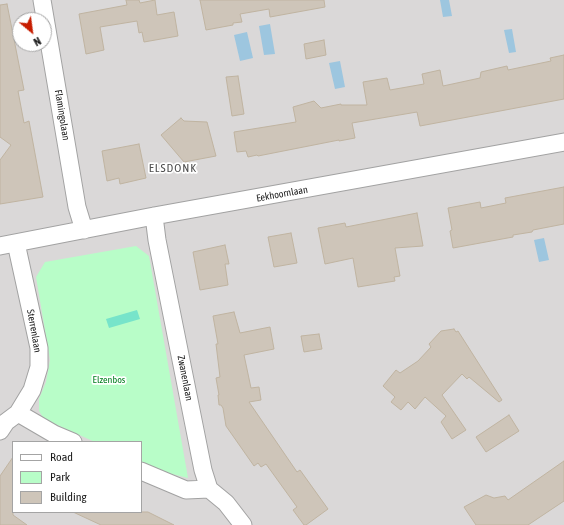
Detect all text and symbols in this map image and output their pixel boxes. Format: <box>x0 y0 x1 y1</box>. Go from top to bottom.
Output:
north arrow <box>12 12 52 52</box>
text: N <box>32 35 43 48</box>
street label: Flamingolaan <box>52 89 72 141</box>
district label: ELSDONK <box>149 161 197 175</box>
street label: Eekhoornlaan <box>255 184 309 204</box>
street label: Sterrenlaan <box>24 308 44 354</box>
street label: Zwanenlaan <box>175 354 195 402</box>
park label: Elzenbos <box>93 374 125 386</box>
legend <box>12 441 142 513</box>
text: Road <box>50 450 73 464</box>
text: Park <box>50 470 70 484</box>
text: Building <box>50 490 87 504</box>

